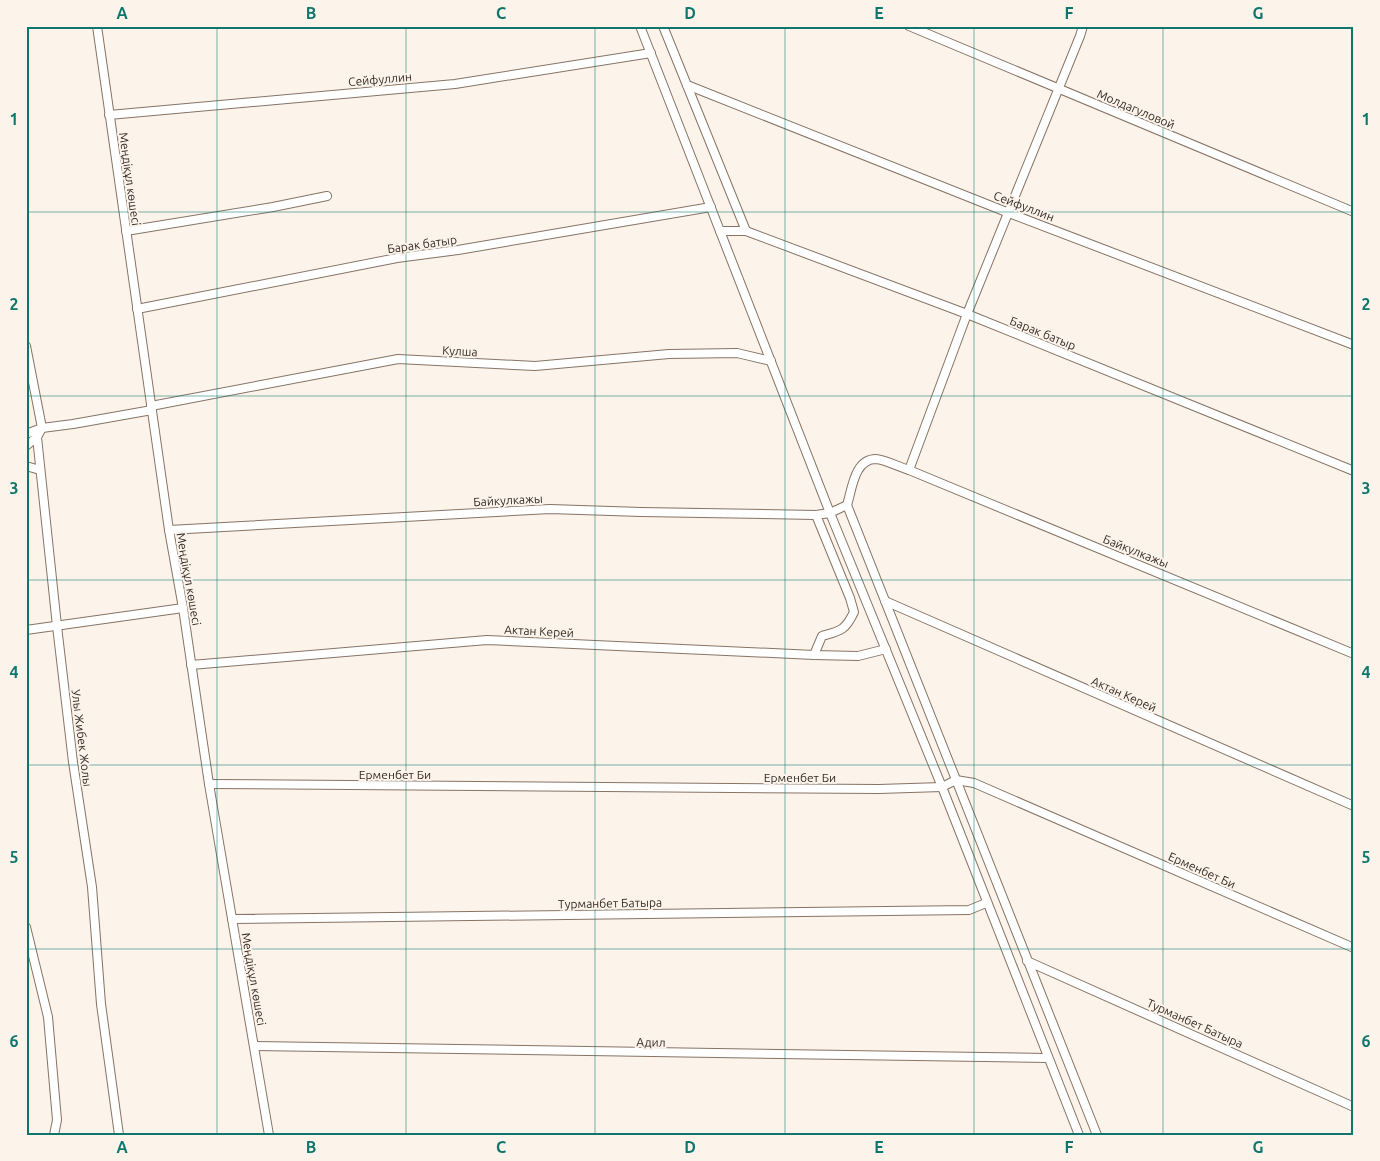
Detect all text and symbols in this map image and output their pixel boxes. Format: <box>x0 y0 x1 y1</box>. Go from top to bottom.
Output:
text: A <box>116 4 128 22</box>
text: B <box>306 4 316 22</box>
text: C <box>496 4 506 22</box>
text: D <box>684 4 696 22</box>
text: E <box>874 4 884 22</box>
text: F <box>1065 4 1074 22</box>
text: G <box>1252 4 1264 22</box>
street label: Сейфуллин <box>348 70 412 88</box>
street label: Молдагуловой <box>1095 87 1177 131</box>
text: 1 <box>9 110 19 128</box>
text: 1 <box>1361 110 1371 128</box>
street label: Меңдіқұл көшесі <box>117 132 143 227</box>
street label: Сейфуллин <box>992 188 1056 224</box>
street label: Барак батыр <box>386 233 458 255</box>
text: 2 <box>9 295 19 313</box>
text: 2 <box>1361 295 1371 313</box>
street label: Барак батыр <box>1008 314 1078 352</box>
street label: Кулша <box>442 344 478 358</box>
text: 3 <box>9 479 19 497</box>
text: 3 <box>1361 479 1371 497</box>
street label: Байкулкажы <box>473 492 543 508</box>
street label: Меңдіқұл көшесі <box>174 532 204 626</box>
street label: Байкулкажы <box>1101 532 1171 570</box>
street label: Актан Керей <box>504 623 574 639</box>
text: 4 <box>9 663 19 681</box>
text: 4 <box>1361 663 1371 681</box>
street label: Актан Керей <box>1089 674 1159 714</box>
street label: Улы Жибек Жолы <box>70 689 94 787</box>
street label: Ерменбет Би <box>359 768 431 781</box>
street label: Ерменбет Би <box>764 771 836 784</box>
text: 5 <box>9 848 19 866</box>
text: 5 <box>1361 848 1371 866</box>
street label: Ерменбет Би <box>1166 849 1238 891</box>
street label: Турманбет Батыра <box>558 896 662 910</box>
street label: Меңдіқұл көшесі <box>239 932 269 1026</box>
street label: Турманбет Батыра <box>1145 996 1245 1050</box>
text: 6 <box>9 1032 19 1050</box>
text: 6 <box>1361 1032 1371 1050</box>
street label: Адил <box>636 1035 666 1049</box>
text: A <box>116 1138 128 1156</box>
text: B <box>306 1138 316 1156</box>
text: C <box>496 1138 506 1156</box>
text: D <box>684 1138 696 1156</box>
text: E <box>874 1138 884 1156</box>
text: F <box>1065 1138 1074 1156</box>
text: G <box>1252 1138 1264 1156</box>

